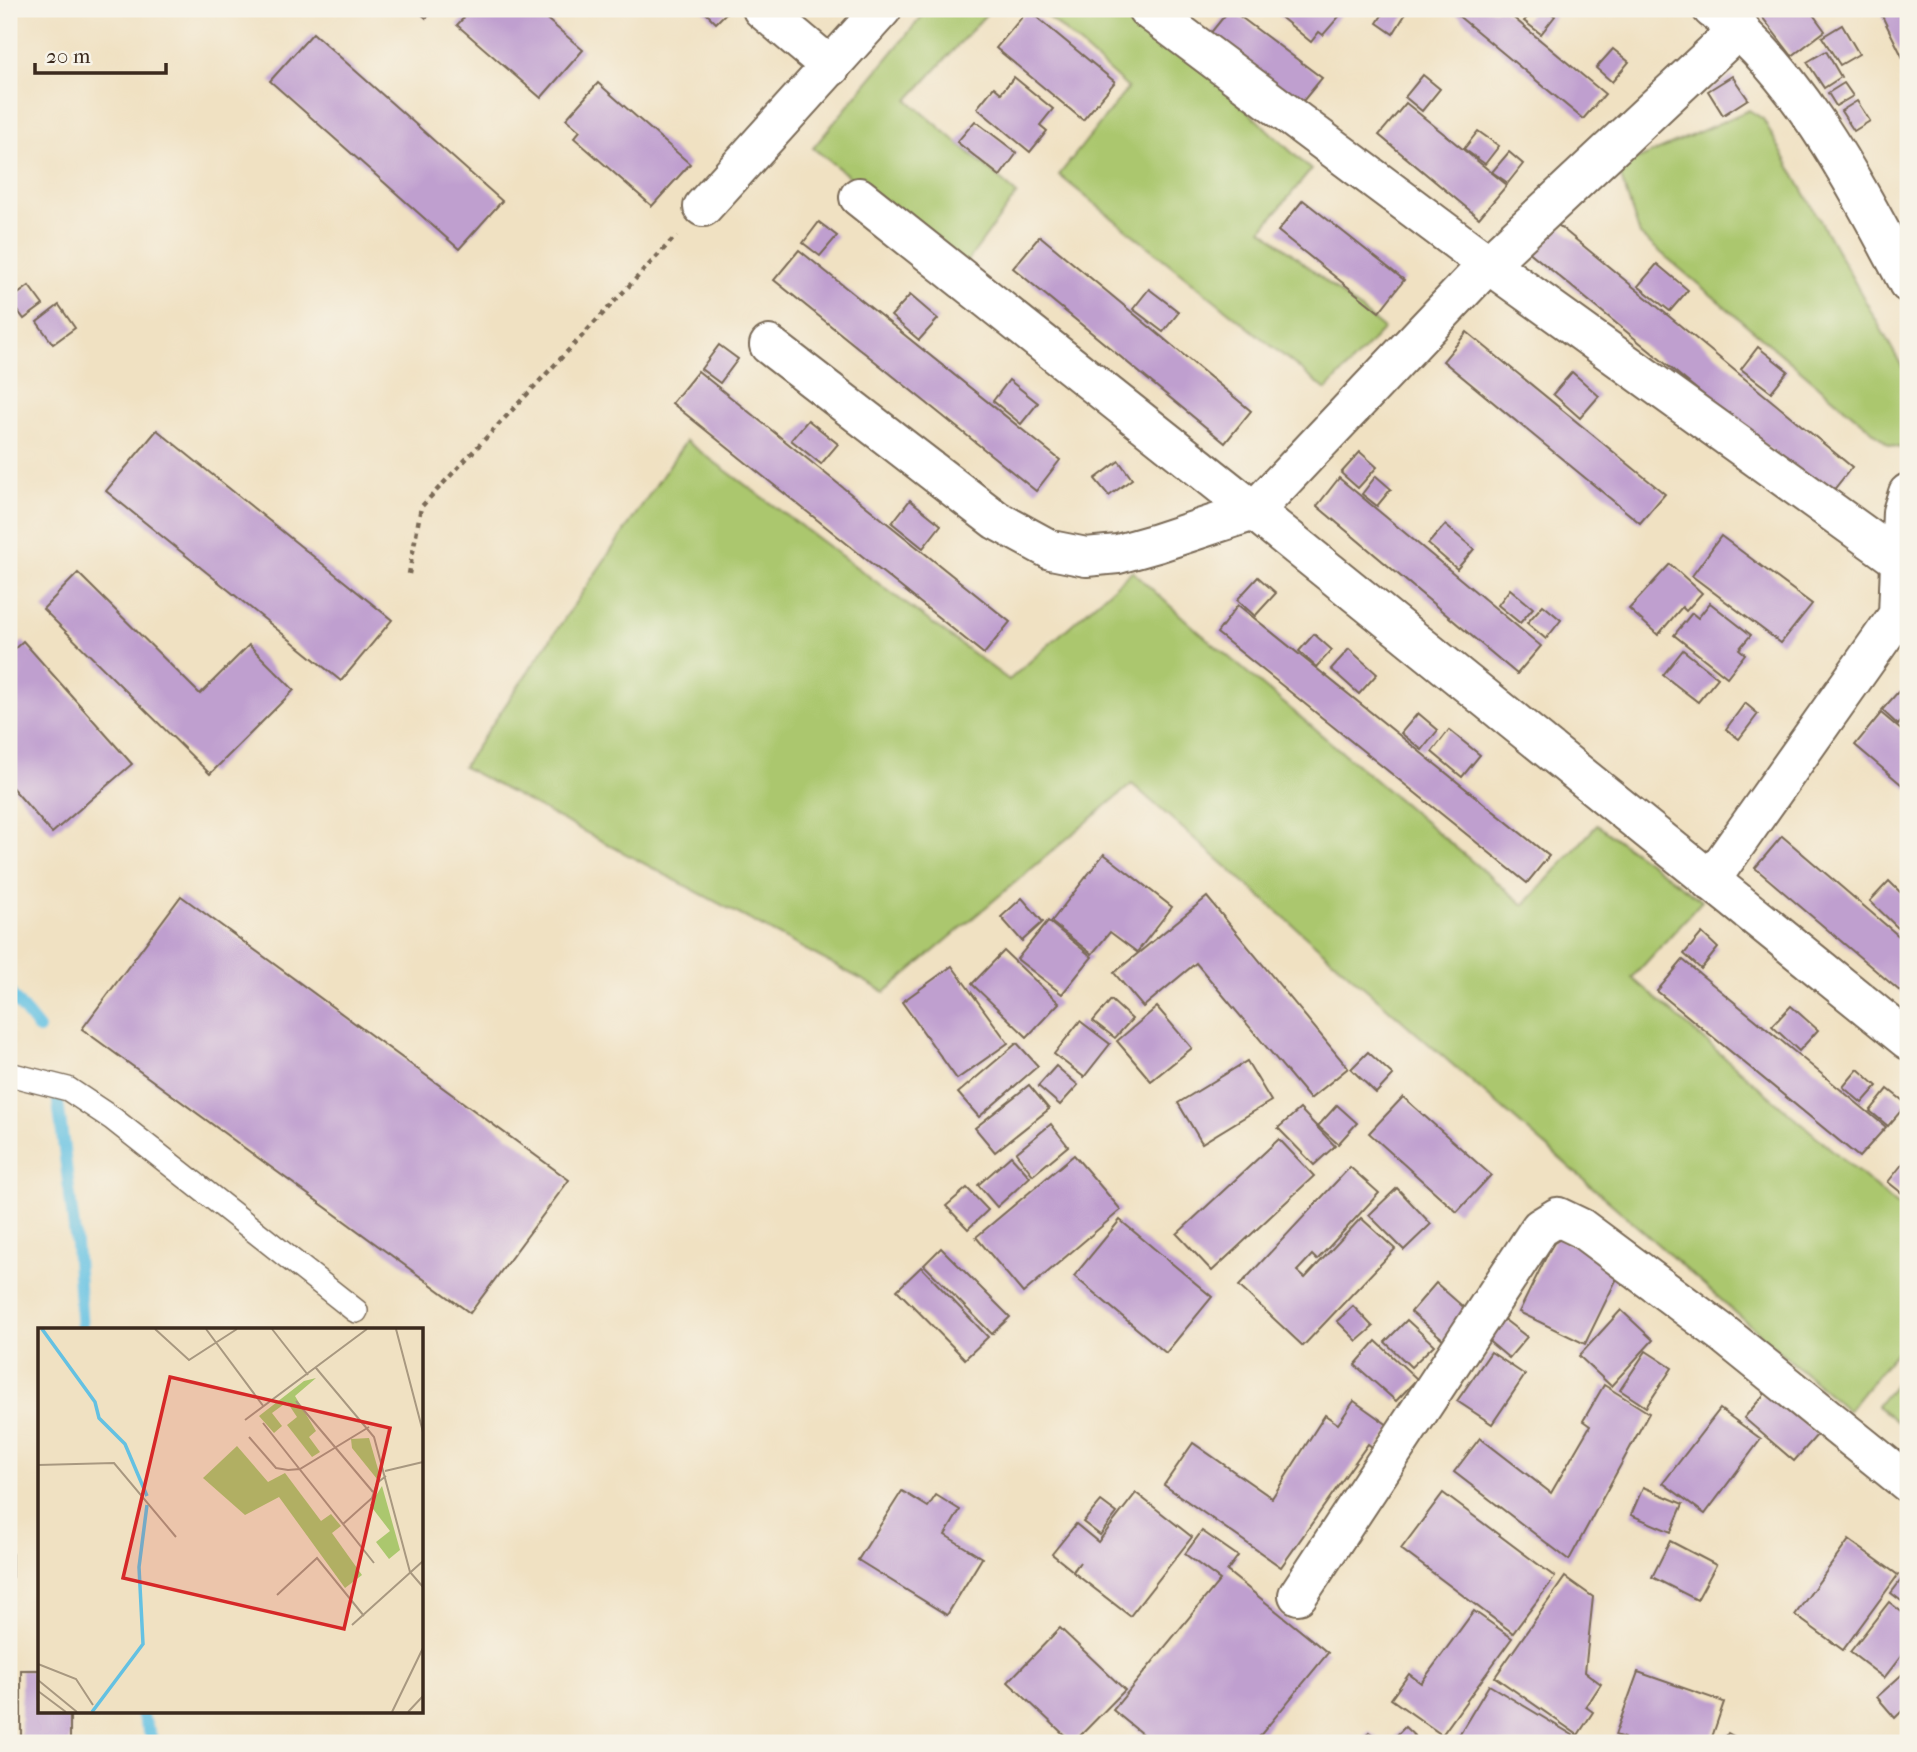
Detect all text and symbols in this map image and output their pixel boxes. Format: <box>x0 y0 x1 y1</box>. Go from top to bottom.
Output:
scale bar <box>35 32 166 76</box>
text: 20 m <box>46 44 91 68</box>
inset map <box>38 1328 424 1714</box>

